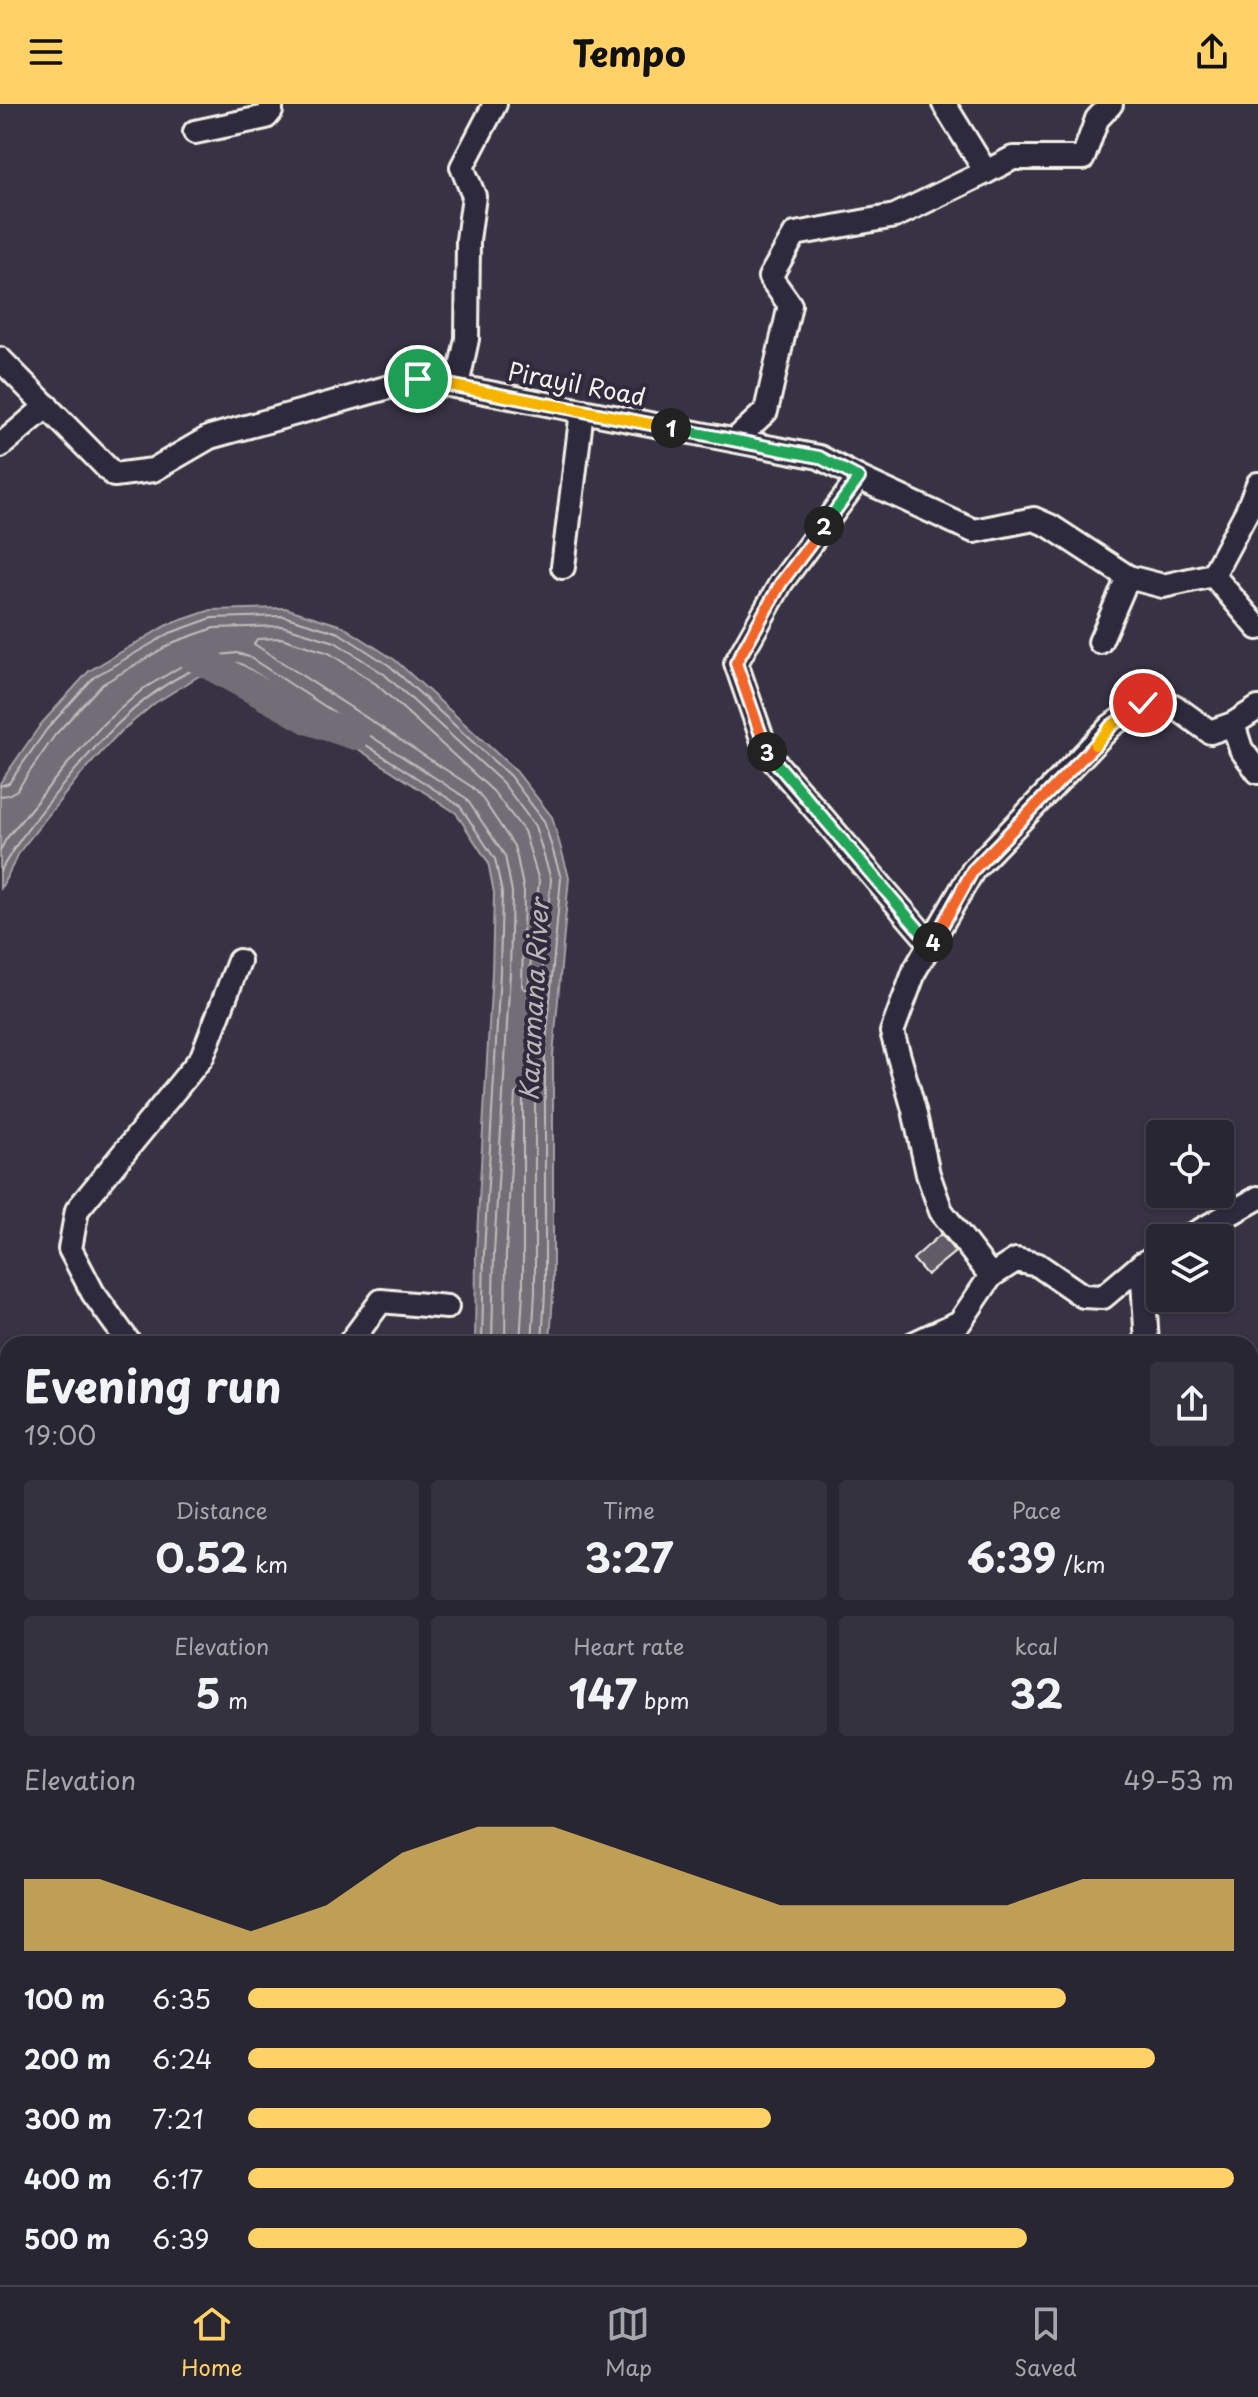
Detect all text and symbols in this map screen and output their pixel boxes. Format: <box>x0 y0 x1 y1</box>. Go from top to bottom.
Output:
text: Tempo <box>572 25 686 79</box>
icon: menu <box>24 30 68 74</box>
icon: share <box>1190 30 1234 74</box>
pin <box>384 345 452 413</box>
street label: Pirayil Road <box>505 352 649 414</box>
icon: arrive <box>396 357 440 401</box>
pin: 1 <box>651 408 691 448</box>
text: 1 <box>666 411 676 444</box>
pin: 2 <box>804 506 844 546</box>
text: 2 <box>816 509 832 542</box>
pin <box>1109 669 1177 737</box>
icon: check <box>1121 681 1165 725</box>
pin: 3 <box>747 732 787 772</box>
text: 3 <box>760 735 774 768</box>
water label: Karamana River <box>508 895 558 1102</box>
pin: 4 <box>913 922 953 962</box>
text: 4 <box>926 925 940 958</box>
map controls <box>1146 1120 1234 1312</box>
button: locate <box>1146 1120 1234 1208</box>
button: layers <box>1146 1224 1234 1312</box>
text: Evening run <box>24 1352 282 1418</box>
button: share <box>1150 1362 1234 1446</box>
text: 19:00 <box>24 1415 96 1454</box>
text: Distance <box>176 1493 268 1526</box>
text: Time <box>603 1493 655 1526</box>
text: Pace <box>1012 1493 1061 1526</box>
text: 0.52 <box>155 1526 248 1587</box>
text: 3:27 <box>585 1526 673 1587</box>
text: 6:39 <box>967 1526 1056 1587</box>
text: km <box>248 1547 288 1580</box>
text: /km <box>1056 1547 1106 1580</box>
text: Elevation <box>174 1629 269 1662</box>
text: Heart rate <box>573 1629 685 1662</box>
text: kcal <box>1014 1629 1058 1662</box>
text: 5 <box>195 1662 221 1723</box>
text: 147 <box>568 1662 637 1723</box>
text: 32 <box>1010 1662 1063 1723</box>
text: m <box>221 1683 248 1716</box>
text: bpm <box>637 1683 690 1716</box>
text: Elevation <box>24 1760 136 1799</box>
text: 49–53 m <box>1124 1760 1234 1799</box>
text: 100 m <box>24 1979 105 2018</box>
text: 6:35 <box>152 1979 211 2018</box>
text: 200 m <box>24 2039 111 2078</box>
text: 6:24 <box>152 2039 213 2078</box>
text: 300 m <box>24 2099 112 2138</box>
text: 7:21 <box>152 2099 204 2138</box>
text: 400 m <box>24 2159 112 2198</box>
text: 6:17 <box>152 2159 203 2198</box>
text: 500 m <box>24 2219 110 2258</box>
text: 6:39 <box>152 2219 210 2258</box>
tab: Home <box>181 2302 242 2383</box>
tab: Map <box>605 2302 652 2383</box>
tab: Saved <box>1014 2302 1077 2383</box>

